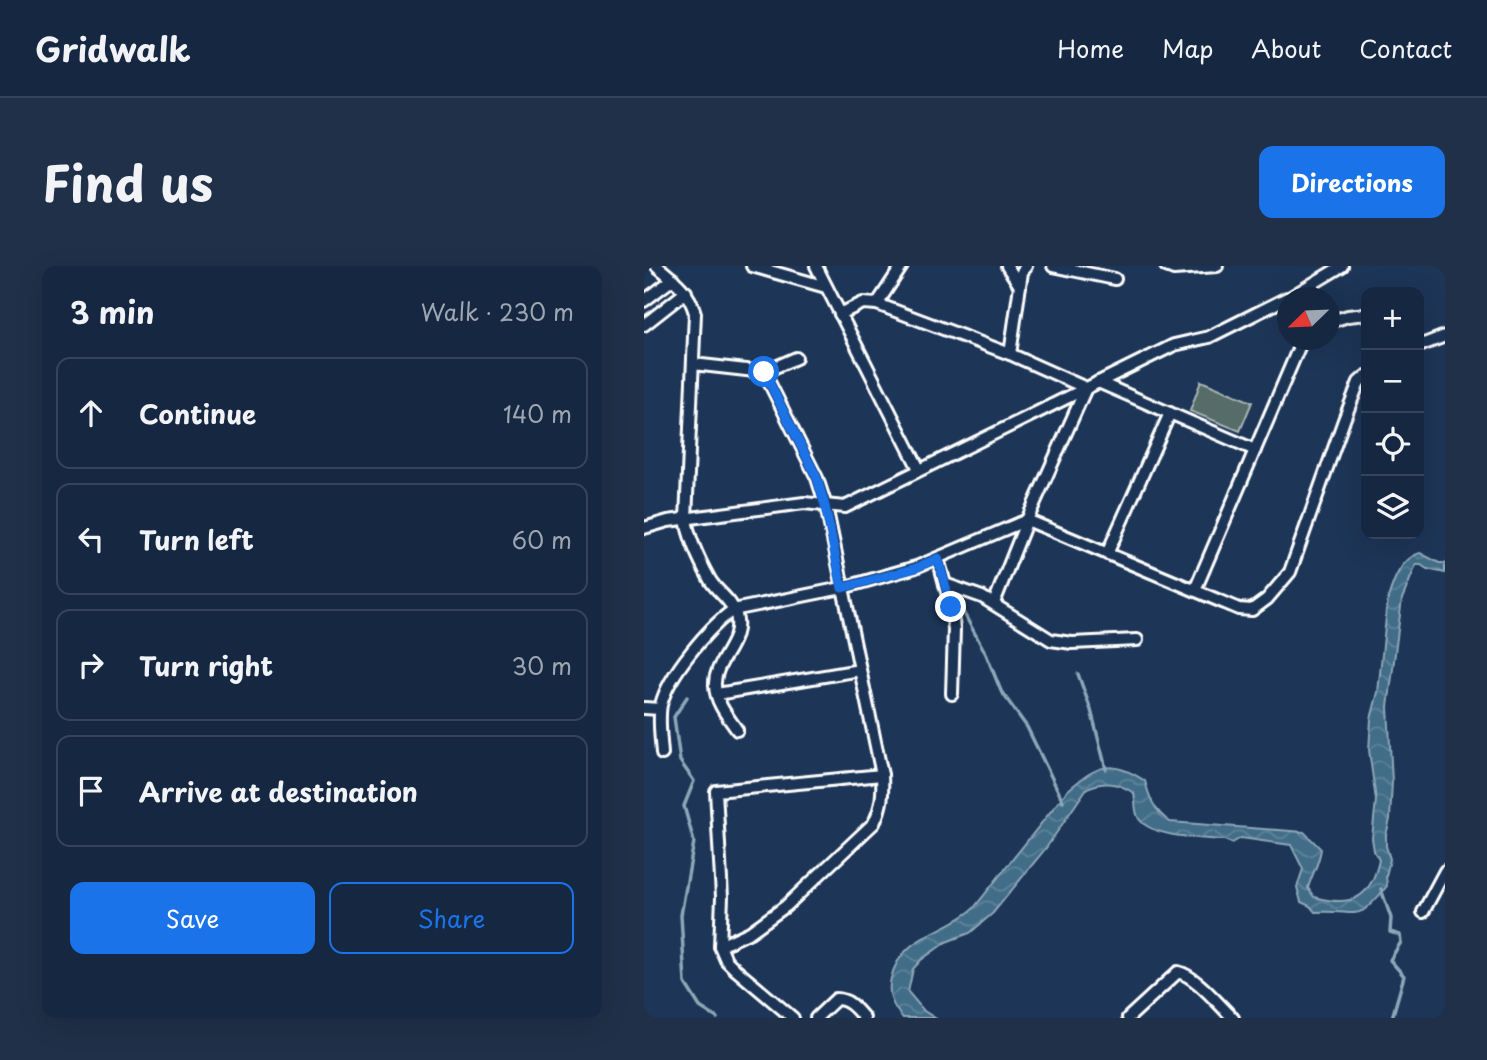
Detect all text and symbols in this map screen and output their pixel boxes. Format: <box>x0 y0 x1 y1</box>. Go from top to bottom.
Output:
text: Gridwalk <box>35 23 191 73</box>
text: Home <box>1057 30 1124 66</box>
text: Map <box>1162 30 1213 66</box>
text: About <box>1251 30 1321 66</box>
text: Contact <box>1359 30 1452 66</box>
text: Find us <box>42 145 213 219</box>
button: Directions <box>1259 146 1445 218</box>
north arrow <box>1277 287 1340 350</box>
map controls <box>1361 287 1424 539</box>
button: + <box>1361 287 1424 350</box>
text: 3 min <box>70 289 155 334</box>
text: Walk · 230 m <box>421 294 574 329</box>
button: − <box>1361 350 1424 413</box>
route start <box>748 356 779 387</box>
icon: ahead <box>72 394 110 432</box>
text: Continue <box>139 394 256 433</box>
text: 140 m <box>503 396 572 431</box>
button: locate <box>1361 413 1424 476</box>
button: layers <box>1361 476 1424 539</box>
icon: left <box>72 520 110 558</box>
text: Turn left <box>139 520 254 559</box>
text: 60 m <box>512 522 572 557</box>
route end <box>935 591 966 622</box>
icon: right <box>72 646 110 684</box>
text: Turn right <box>139 646 273 685</box>
text: 30 m <box>511 648 572 683</box>
icon: arrive <box>72 772 110 810</box>
text: Arrive at destination <box>139 772 418 811</box>
button: Save <box>70 882 315 954</box>
button: Share <box>329 882 574 954</box>

